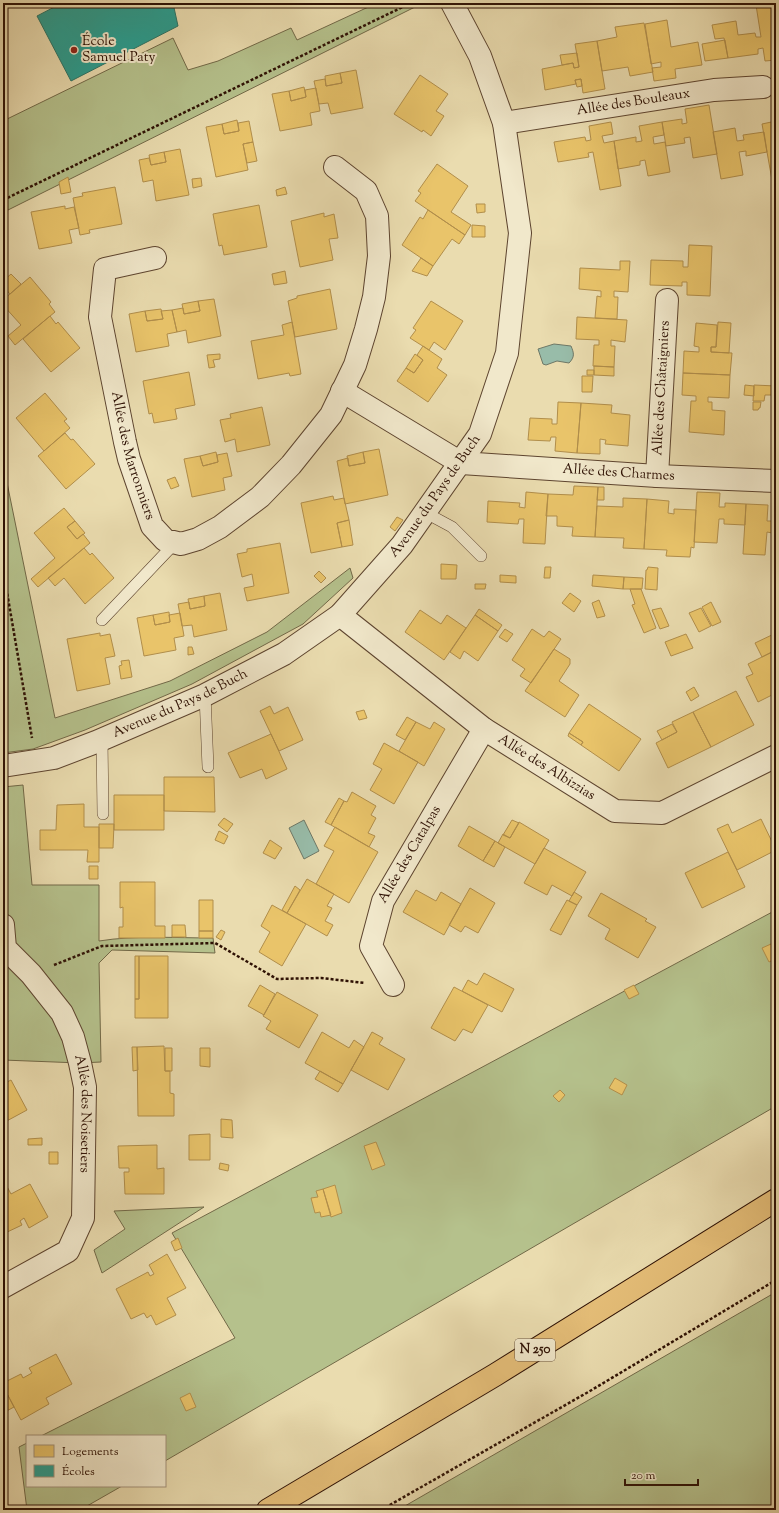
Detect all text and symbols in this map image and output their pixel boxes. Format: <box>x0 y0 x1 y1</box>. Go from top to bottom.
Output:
place label: École Samuel Paty <box>82 32 155 68</box>
marker: École Samuel Paty <box>69 45 79 55</box>
street label: Allée des Bouleaux <box>575 84 692 121</box>
street label: Allée des Châtaigniers <box>648 320 676 456</box>
street label: Allée des Marronniers <box>105 390 159 523</box>
street label: Avenue du Pays de Buch <box>385 431 486 562</box>
street label: Allée des Charmes <box>562 460 675 487</box>
street label: Avenue du Pays de Buch <box>110 664 251 744</box>
street label: Allée des Albizzias <box>494 730 599 806</box>
street label: Allée des Catalpas <box>374 802 447 907</box>
street label: Allée des Noisetiers <box>68 1052 95 1173</box>
road number: N 250 <box>515 1339 555 1361</box>
legend <box>26 1435 166 1487</box>
text: Logements <box>62 1443 119 1461</box>
scale bar <box>625 1461 698 1487</box>
text: Écoles <box>62 1463 95 1481</box>
text: 20 m <box>631 1467 656 1485</box>

